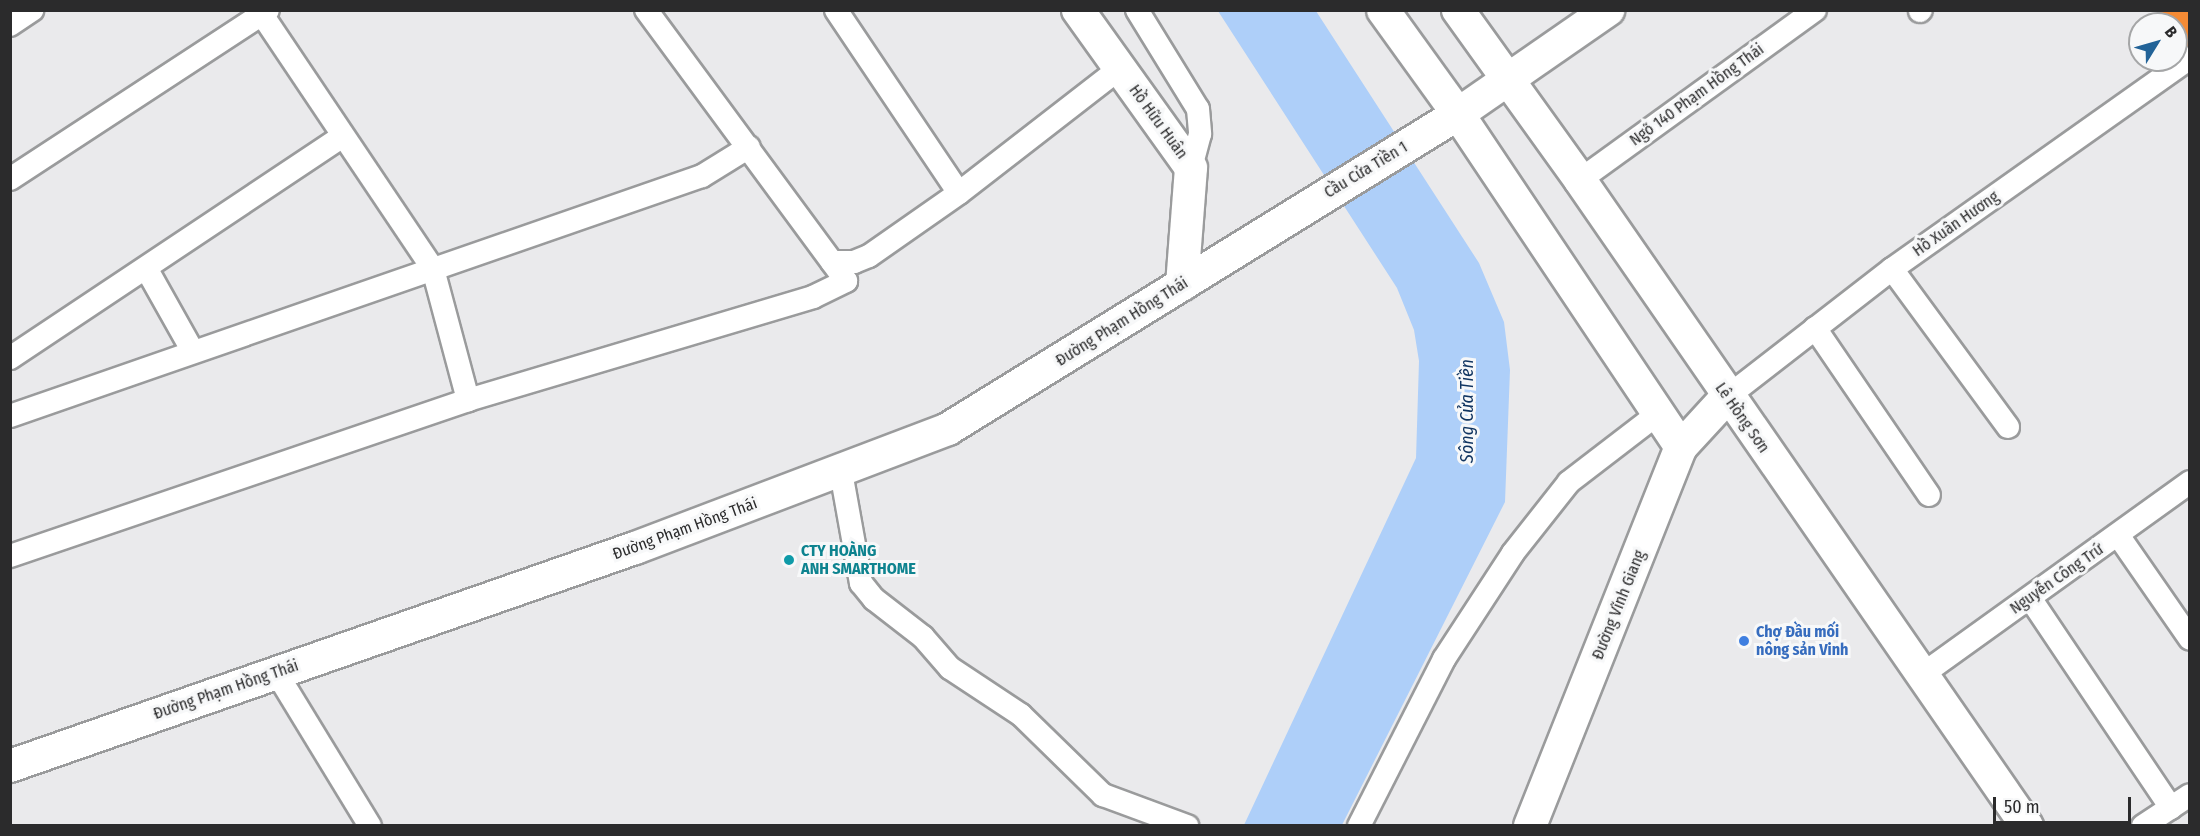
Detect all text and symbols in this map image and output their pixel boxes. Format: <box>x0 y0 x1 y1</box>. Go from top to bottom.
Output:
north arrow <box>2128 12 2188 72</box>
text: B <box>2161 23 2181 41</box>
street label: Ngõ 140 Phạm Hồng Thái <box>1626 40 1768 150</box>
street label: Hồ Hữu Huân <box>1125 81 1191 163</box>
street label: Cầu Cửa Tiền 1 <box>1321 138 1411 202</box>
street label: Hồ Xuân Hương <box>1909 187 2003 261</box>
street label: Đường Phạm Hồng Thái <box>1052 274 1192 370</box>
water label: Sông Cửa Tiền <box>1456 359 1478 463</box>
street label: Lê Hồng Sơn <box>1711 379 1773 457</box>
street label: Đường Phạm Hồng Thái <box>610 494 760 564</box>
street label: Nguyễn Công Trứ <box>2006 540 2108 618</box>
place label: CTY HOÀNG ANH SMARTHOME <box>801 541 916 579</box>
street label: Đường Vĩnh Giang <box>1588 547 1650 663</box>
marker: CTY HOÀNG ANH SMARTHOME <box>782 553 796 567</box>
place label: Chợ Đầu mối nông sản Vinh <box>1756 622 1848 660</box>
marker: Chợ Đầu mối nông sản Vinh <box>1737 634 1751 648</box>
street label: Đường Phạm Hồng Thái <box>151 656 301 724</box>
scale bar <box>1996 785 2134 823</box>
text: 50 m <box>2004 796 2040 818</box>

